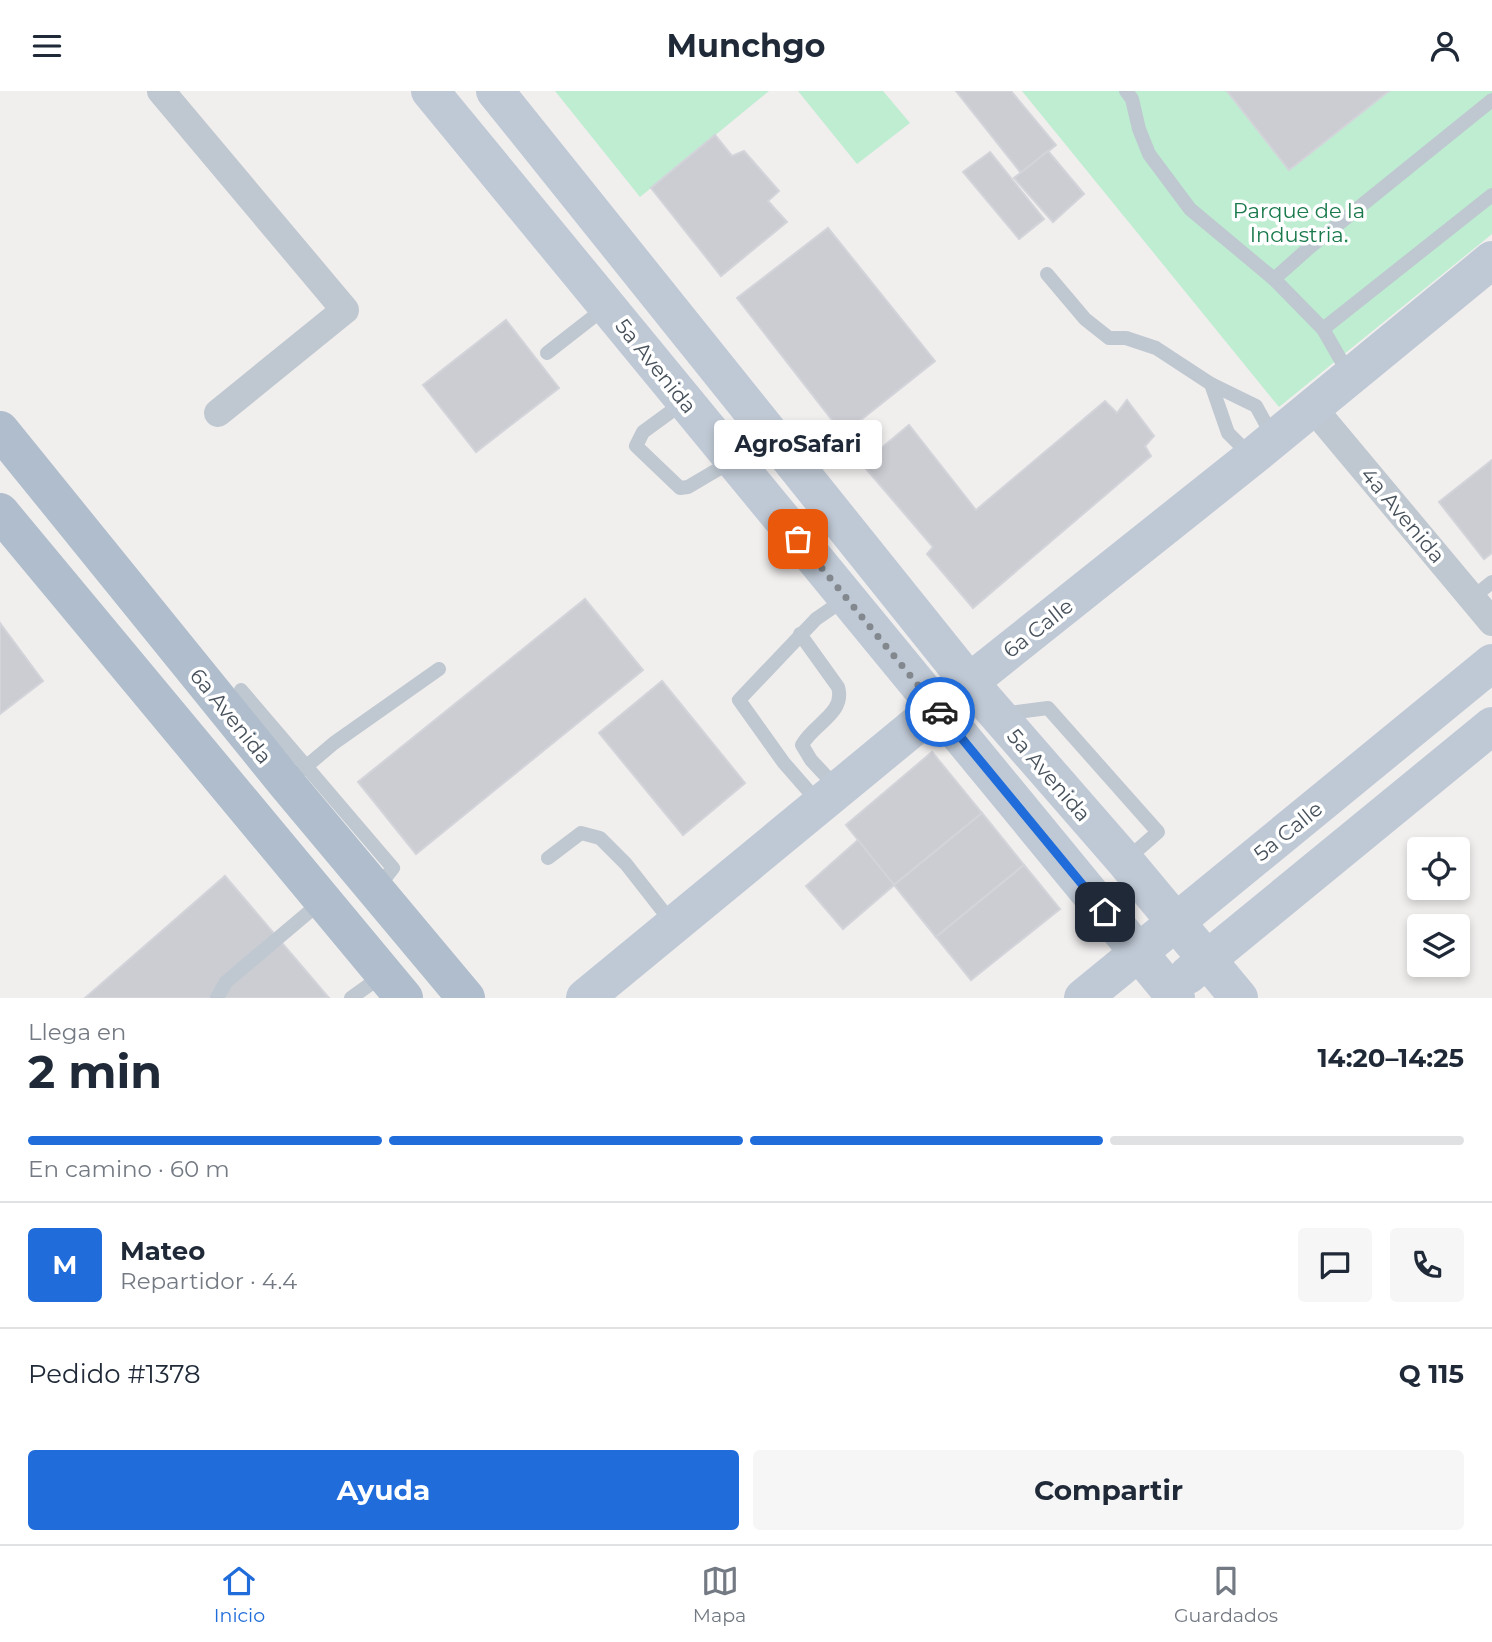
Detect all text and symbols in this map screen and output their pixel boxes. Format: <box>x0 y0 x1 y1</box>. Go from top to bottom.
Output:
text: Munchgo <box>666 26 826 65</box>
icon: menu <box>28 27 66 65</box>
icon: person <box>1426 27 1464 65</box>
park label: Parque de la Industria. <box>1233 198 1365 247</box>
street label: 5a Avenida <box>610 314 702 418</box>
callout: AgroSafari <box>714 420 882 469</box>
text: AgroSafari <box>735 430 861 458</box>
street label: 4a Avenida <box>1356 462 1450 568</box>
pin <box>768 509 828 569</box>
icon: bag <box>779 520 817 558</box>
street label: 6a Calle <box>998 593 1078 663</box>
street label: 6a Avenida <box>185 663 277 769</box>
courier <box>905 677 975 747</box>
icon: car <box>921 693 959 731</box>
street label: 5a Avenida <box>1002 724 1096 826</box>
street label: 5a Calle <box>1249 796 1327 866</box>
map controls <box>1407 837 1470 977</box>
button: locate <box>1407 837 1470 900</box>
pin <box>1075 882 1135 942</box>
icon: home <box>1086 893 1124 931</box>
button: layers <box>1407 914 1470 977</box>
text: Llega en <box>28 1018 126 1046</box>
text: 14:20–14:25 <box>1317 1042 1464 1074</box>
text: 2 min <box>28 1043 162 1100</box>
text: En camino · 60 m <box>28 1155 230 1183</box>
button: chat <box>1298 1228 1372 1302</box>
button: phone <box>1390 1228 1464 1302</box>
text: Mateo <box>120 1235 205 1267</box>
text: M <box>53 1249 77 1281</box>
text: Repartidor · 4.4 <box>120 1267 297 1295</box>
text: Pedido #1378 <box>28 1358 201 1390</box>
text: Q 115 <box>1399 1358 1464 1390</box>
button: Ayuda <box>28 1450 739 1530</box>
button: Compartir <box>753 1450 1464 1530</box>
tab: Inicio <box>214 1562 265 1627</box>
tab: Mapa <box>693 1562 746 1627</box>
tab: Guardados <box>1174 1562 1278 1627</box>

